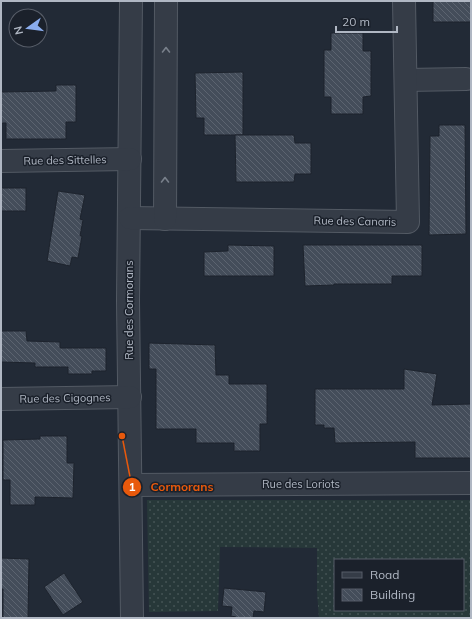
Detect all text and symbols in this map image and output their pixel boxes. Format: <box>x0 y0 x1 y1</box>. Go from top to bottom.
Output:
north arrow <box>8 8 48 48</box>
scale bar <box>336 8 397 34</box>
text: 20 m <box>342 14 370 29</box>
text: N <box>10 25 26 36</box>
one-way arrow <box>162 47 170 53</box>
street label: Rue des Sittelles <box>23 152 107 168</box>
one-way arrow <box>161 177 169 183</box>
street label: Rue des Canaris <box>313 213 397 229</box>
street label: Rue des Cormorans <box>122 260 136 360</box>
street label: Rue des Cigognes <box>19 390 111 406</box>
callout: Cormorans <box>122 475 221 499</box>
street label: Rue des Loriots <box>262 477 340 491</box>
text: 1 <box>128 479 136 494</box>
text: Cormorans <box>151 479 213 494</box>
legend <box>334 559 464 611</box>
text: Road <box>370 567 399 582</box>
text: Building <box>370 587 415 602</box>

